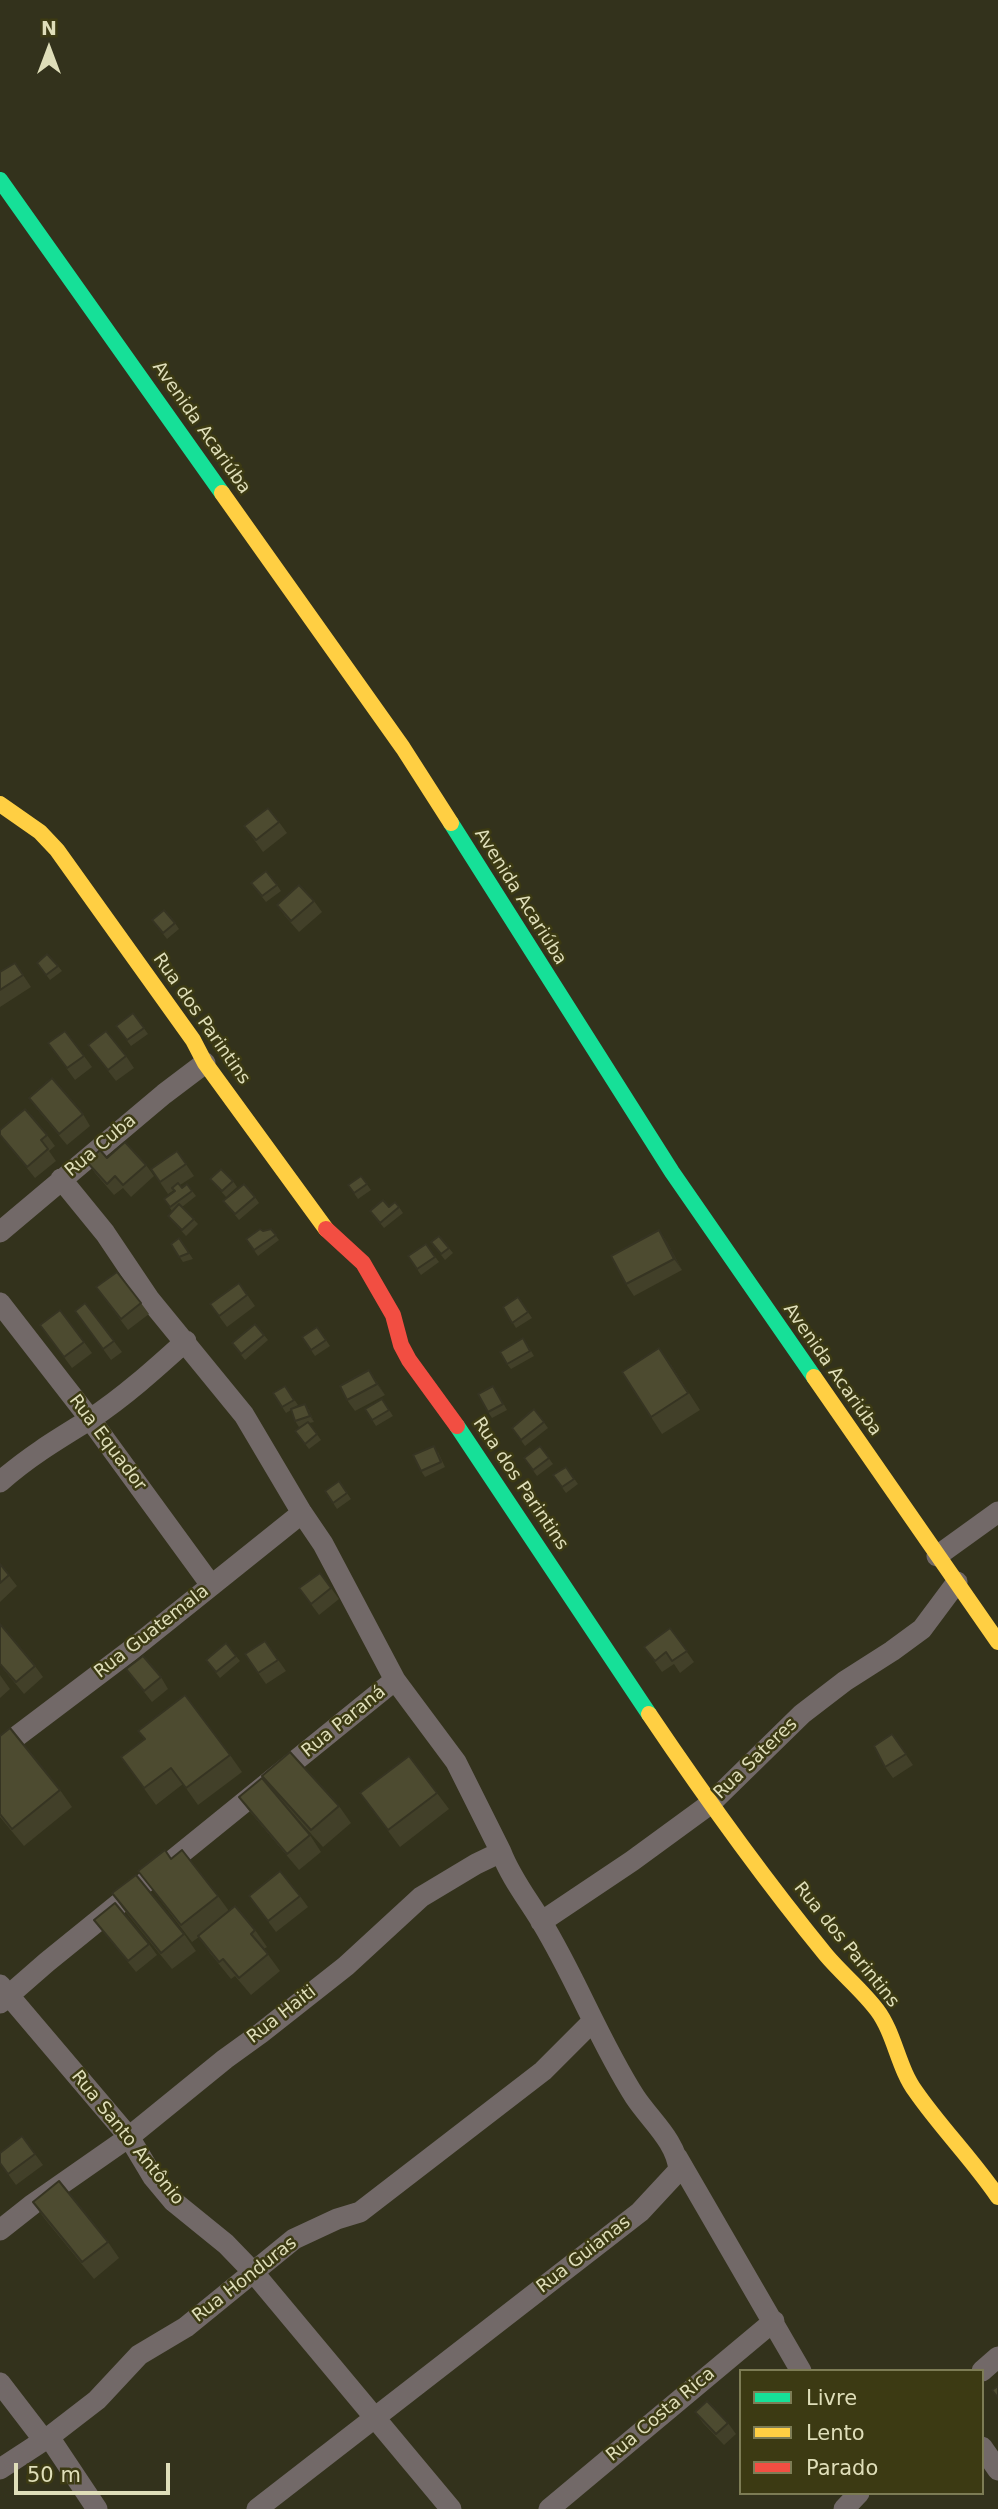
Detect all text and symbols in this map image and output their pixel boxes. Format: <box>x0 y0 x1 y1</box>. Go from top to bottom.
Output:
north arrow <box>14 14 84 84</box>
text: N <box>41 17 57 39</box>
street label: Avenida Acariúba <box>147 358 255 498</box>
street label: Avenida Acariúba <box>469 825 571 969</box>
street label: Rua dos Parintins <box>148 949 254 1089</box>
street label: Rua Cuba <box>61 1110 141 1182</box>
street label: Avenida Acariúba <box>778 1300 886 1440</box>
street label: Rua Equador <box>64 1391 150 1495</box>
street label: Rua dos Parintins <box>468 1414 572 1554</box>
street label: Rua Guatemala <box>91 1581 213 1683</box>
street label: Rua Paraná <box>298 1682 390 1762</box>
street label: Rua Sateres <box>710 1714 802 1804</box>
street label: Rua dos Parintins <box>789 1878 903 2012</box>
street label: Rua Haiti <box>243 1981 321 2049</box>
street label: Rua Santo Antônio <box>66 2066 188 2210</box>
street label: Rua Guianas <box>533 2212 635 2298</box>
street label: Rua Honduras <box>189 2233 301 2327</box>
street label: Rua Costa Rica <box>602 2363 720 2467</box>
legend <box>739 2369 984 2495</box>
text: Livre <box>806 2386 857 2410</box>
text: Lento <box>806 2421 865 2445</box>
scale bar <box>18 2450 173 2494</box>
text: Parado <box>806 2456 878 2480</box>
text: 50 m <box>27 2463 81 2487</box>

